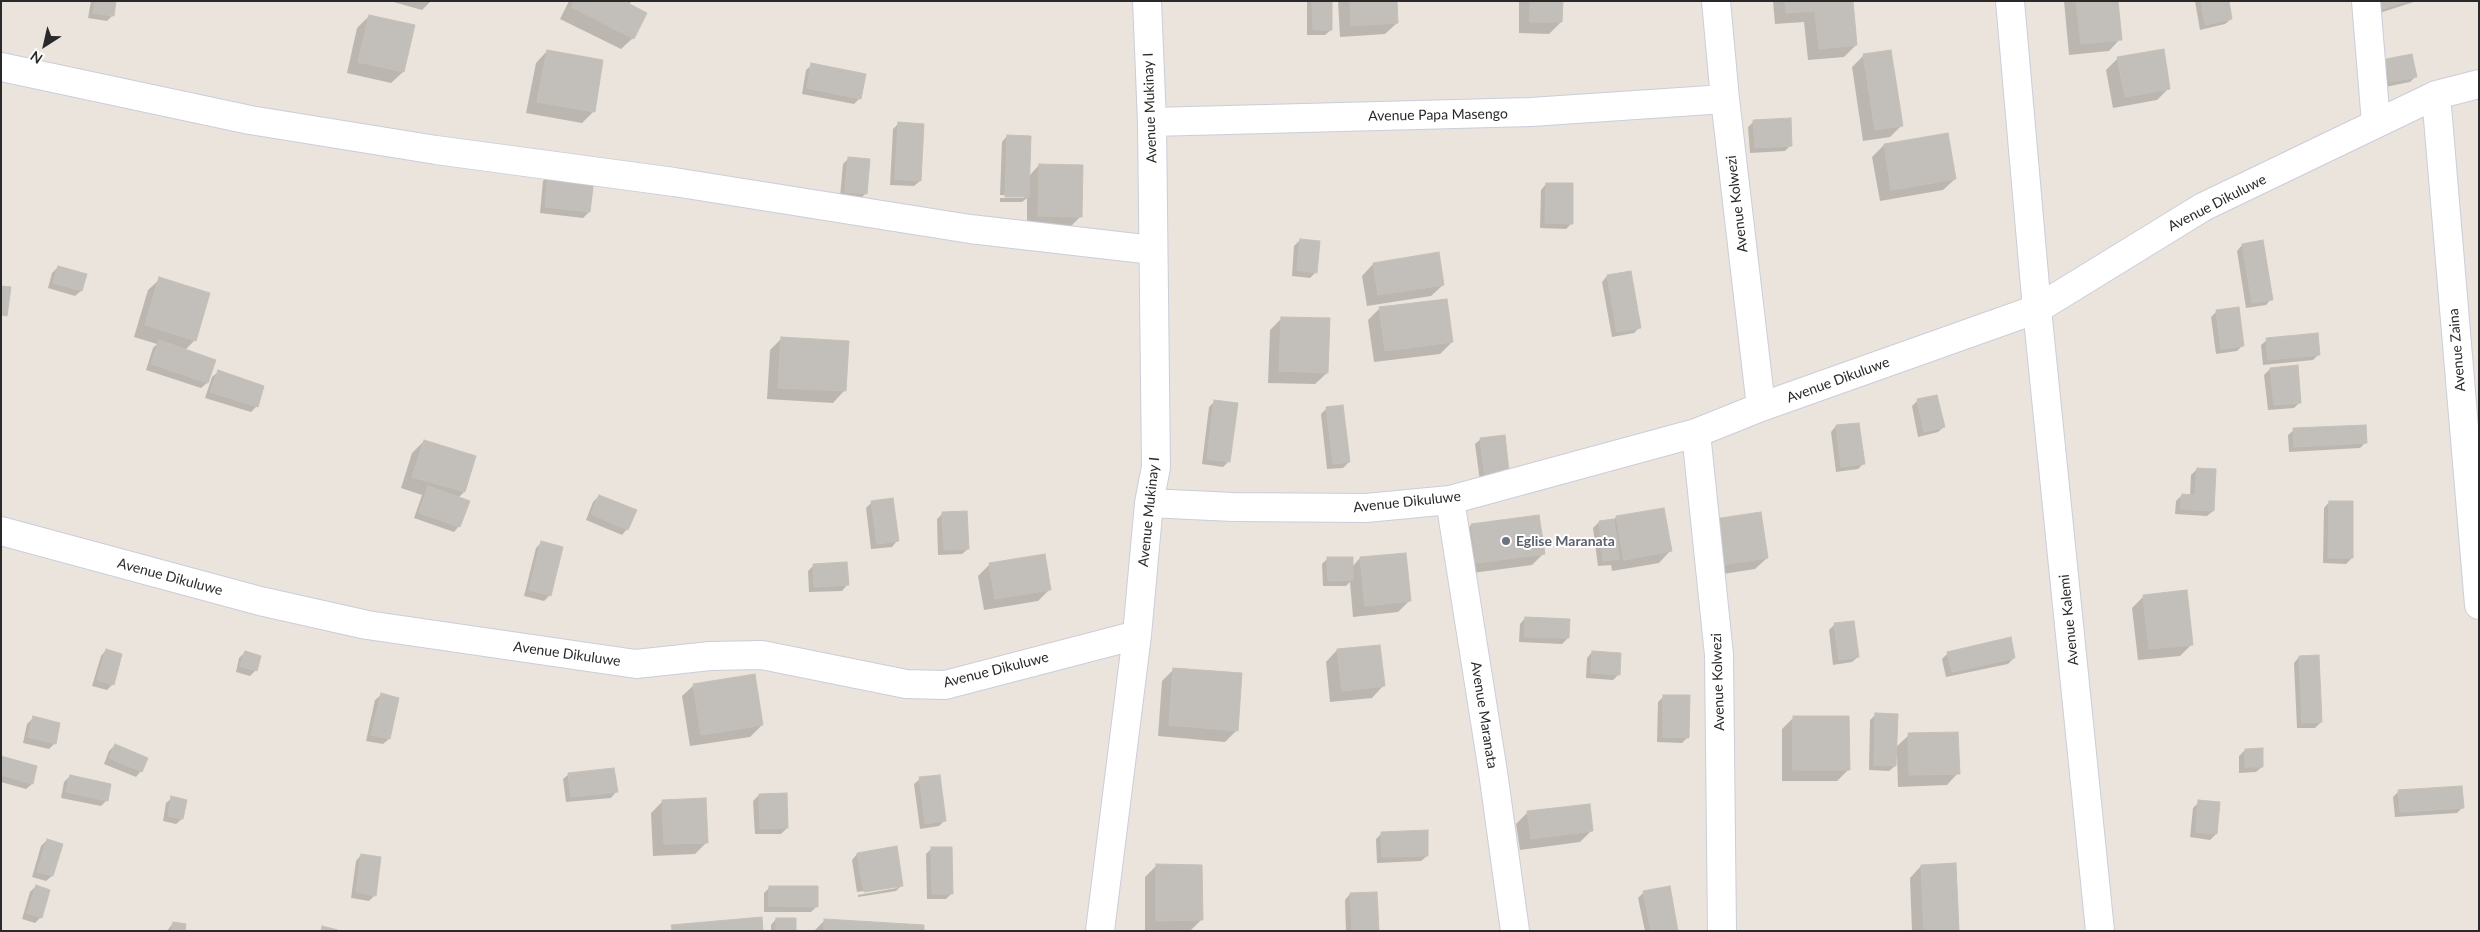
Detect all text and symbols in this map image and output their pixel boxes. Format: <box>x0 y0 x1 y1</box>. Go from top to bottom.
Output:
north arrow <box>20 20 70 70</box>
text: N <box>27 48 45 68</box>
street label: Avenue Mukinay I <box>1140 53 1160 163</box>
street label: Avenue Papa Masengo <box>1368 105 1508 125</box>
street label: Avenue Kolwezi <box>1723 154 1751 254</box>
street label: Avenue Dikuluwe <box>2165 171 2269 235</box>
street label: Avenue Zaina <box>2445 308 2469 392</box>
street label: Avenue Dikuluwe <box>1784 354 1892 406</box>
street label: Avenue Mukinay I <box>1135 456 1163 568</box>
street label: Avenue Dikuluwe <box>1352 488 1462 516</box>
place label: Eglise Maranata <box>1516 533 1615 549</box>
marker: Eglise Maranata <box>1500 535 1512 547</box>
street label: Avenue Dikuluwe <box>116 555 224 599</box>
street label: Avenue Kalemi <box>2056 574 2082 666</box>
street label: Avenue Kolwezi <box>1708 633 1728 731</box>
street label: Avenue Dikuluwe <box>512 638 622 670</box>
street label: Avenue Dikuluwe <box>942 649 1050 691</box>
street label: Avenue Maranata <box>1467 660 1501 770</box>

